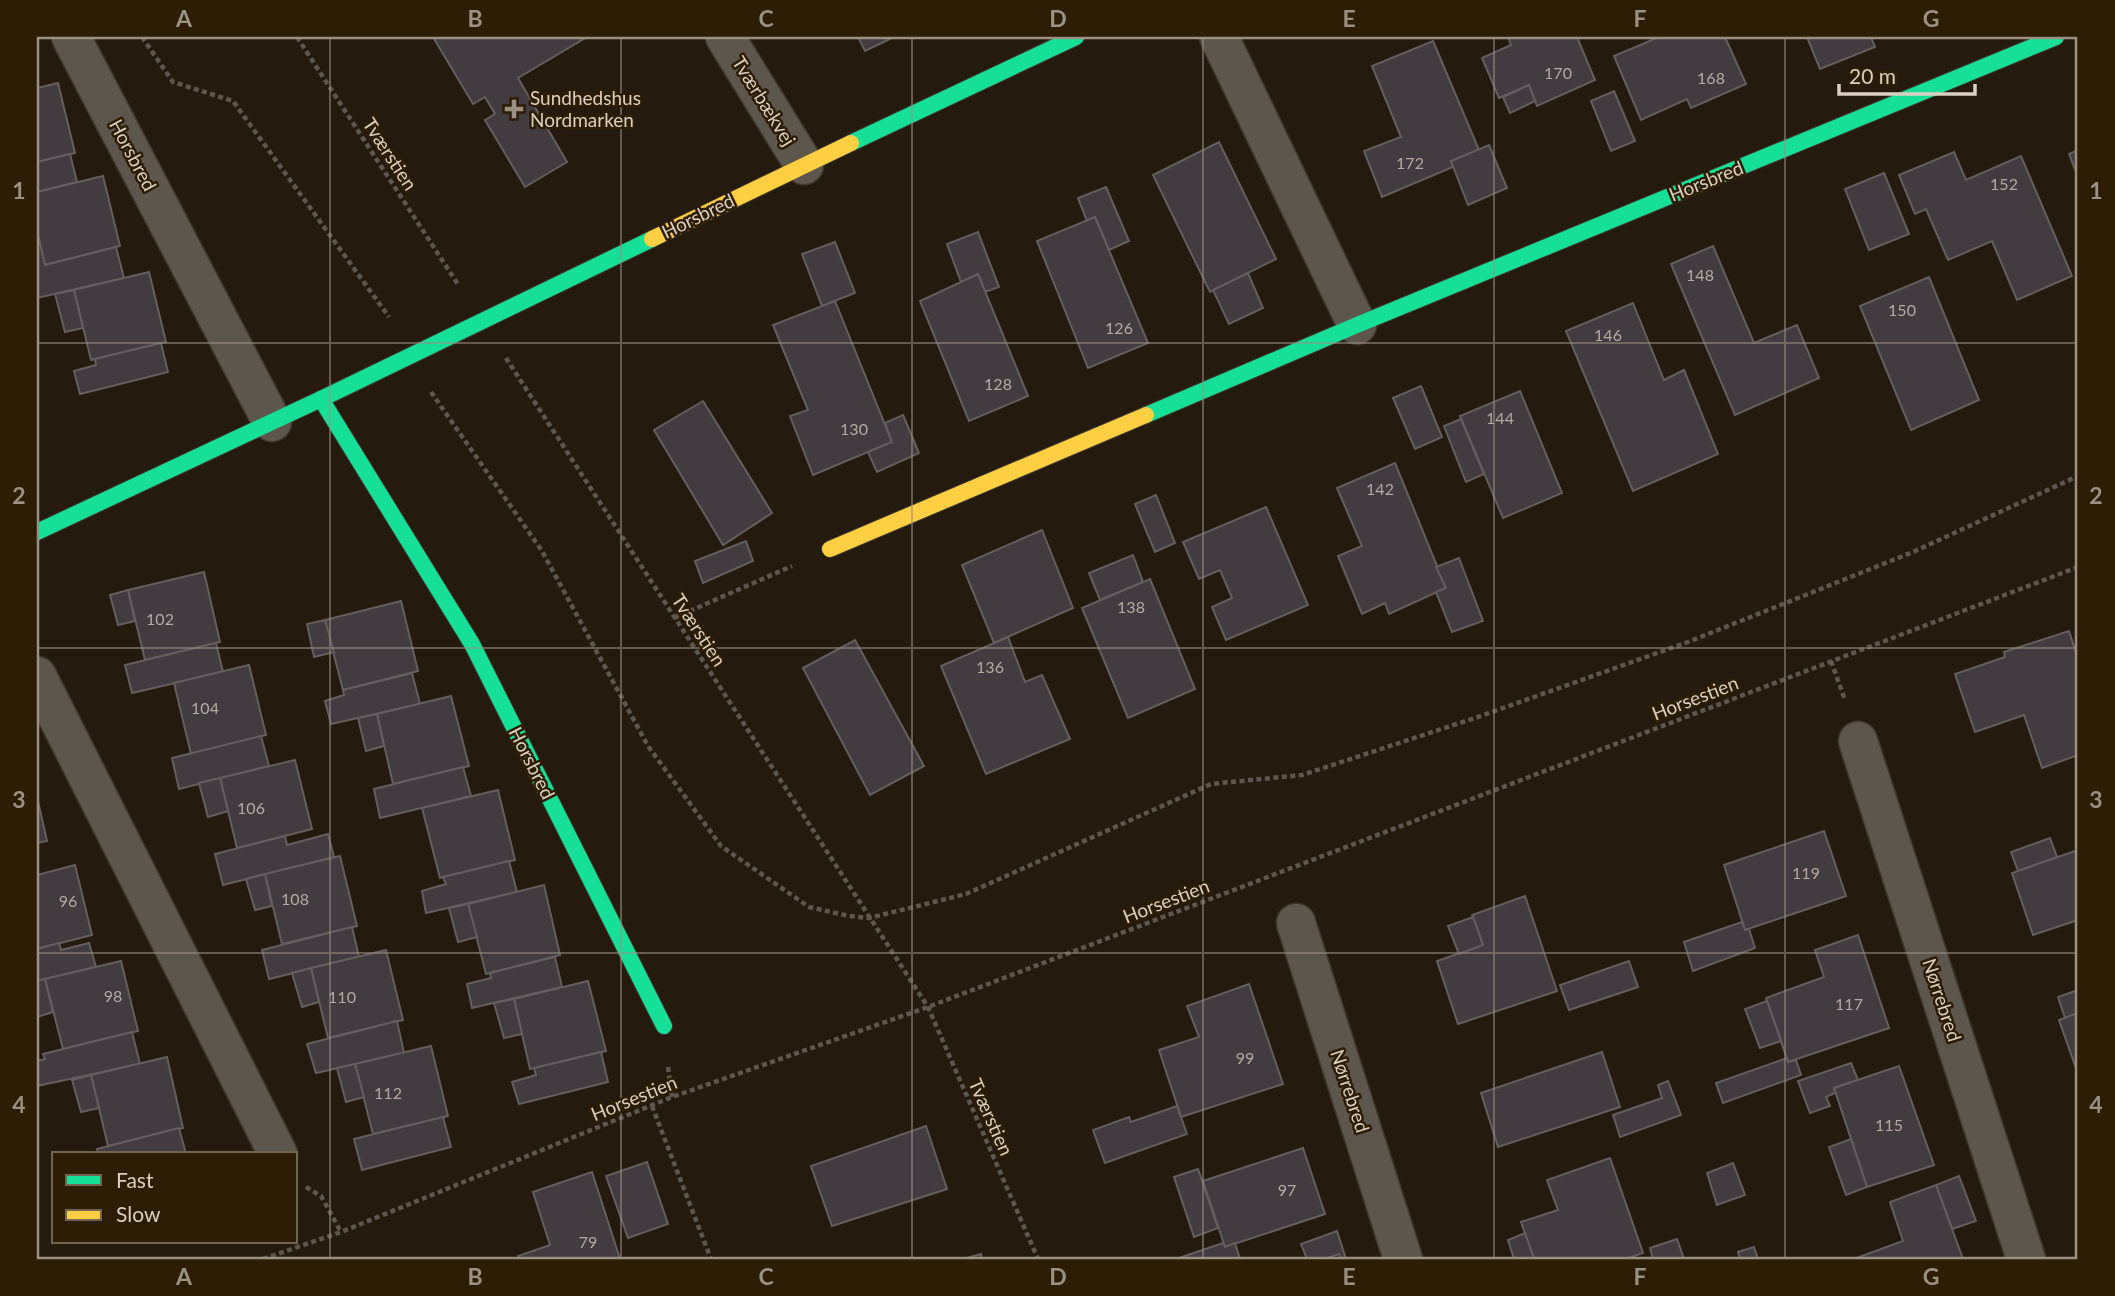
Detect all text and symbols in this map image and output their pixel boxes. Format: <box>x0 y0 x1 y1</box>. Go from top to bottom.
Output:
text: A <box>175 4 193 32</box>
text: B <box>467 4 483 32</box>
text: C <box>758 4 774 32</box>
text: D <box>1049 4 1067 32</box>
text: E <box>1342 4 1356 32</box>
text: F <box>1633 4 1647 32</box>
text: G <box>1923 4 1939 32</box>
street label: Tværbækvej <box>728 52 801 150</box>
scale bar <box>1839 52 1975 96</box>
house number: 170 <box>1544 63 1572 82</box>
text: 20 m <box>1849 63 1896 88</box>
house number: 168 <box>1697 68 1725 87</box>
place label: Sundhedshus Nordmarken <box>530 86 641 131</box>
marker: Sundhedshus Nordmarken <box>504 99 524 119</box>
street label: Tværstien <box>358 113 422 194</box>
street label: Horsbred <box>105 115 162 195</box>
house number: 172 <box>1396 153 1424 172</box>
street label: Horsbred <box>1665 155 1746 206</box>
house number: 152 <box>1990 174 2018 193</box>
text: 1 <box>12 176 26 204</box>
text: 1 <box>2089 176 2103 204</box>
street label: Horsbred <box>658 188 738 243</box>
house number: 148 <box>1686 265 1714 284</box>
house number: 150 <box>1888 300 1916 319</box>
house number: 126 <box>1105 318 1133 337</box>
house number: 146 <box>1594 325 1622 344</box>
house number: 128 <box>984 374 1012 393</box>
house number: 144 <box>1486 408 1514 427</box>
house number: 130 <box>840 419 868 438</box>
house number: 142 <box>1366 479 1394 498</box>
text: 2 <box>12 481 26 509</box>
text: 2 <box>2089 481 2103 509</box>
street label: Tværstien <box>667 589 731 670</box>
house number: 138 <box>1117 597 1145 616</box>
house number: 102 <box>146 609 174 628</box>
house number: 136 <box>976 657 1004 676</box>
street label: Horsestien <box>1648 671 1741 725</box>
house number: 104 <box>191 698 219 717</box>
street label: Horsbred <box>505 723 560 803</box>
text: 3 <box>12 785 26 813</box>
text: 3 <box>2089 785 2103 813</box>
house number: 106 <box>237 798 265 817</box>
house number: 119 <box>1792 863 1820 882</box>
street label: Horsestien <box>1119 874 1212 928</box>
house number: 108 <box>281 889 309 908</box>
house number: 96 <box>59 891 77 910</box>
street label: Nørrebred <box>1918 955 1967 1044</box>
house number: 98 <box>104 986 122 1005</box>
house number: 110 <box>328 987 356 1006</box>
house number: 117 <box>1835 994 1863 1013</box>
street label: Nørrebred <box>1326 1046 1375 1135</box>
house number: 99 <box>1236 1048 1254 1067</box>
street label: Horsestien <box>587 1070 680 1125</box>
street label: Tværstien <box>964 1075 1019 1159</box>
house number: 112 <box>374 1083 402 1102</box>
text: 4 <box>12 1090 26 1118</box>
text: 4 <box>2089 1090 2103 1118</box>
house number: 115 <box>1875 1115 1903 1134</box>
legend <box>52 1152 298 1244</box>
text: Fast <box>116 1167 154 1192</box>
house number: 97 <box>1278 1180 1296 1199</box>
text: Slow <box>116 1201 161 1226</box>
house number: 79 <box>579 1232 597 1251</box>
text: A <box>175 1262 193 1290</box>
text: B <box>467 1262 483 1290</box>
text: C <box>758 1262 774 1290</box>
text: D <box>1049 1262 1067 1290</box>
text: E <box>1342 1262 1356 1290</box>
text: F <box>1633 1262 1647 1290</box>
text: G <box>1923 1262 1939 1290</box>

